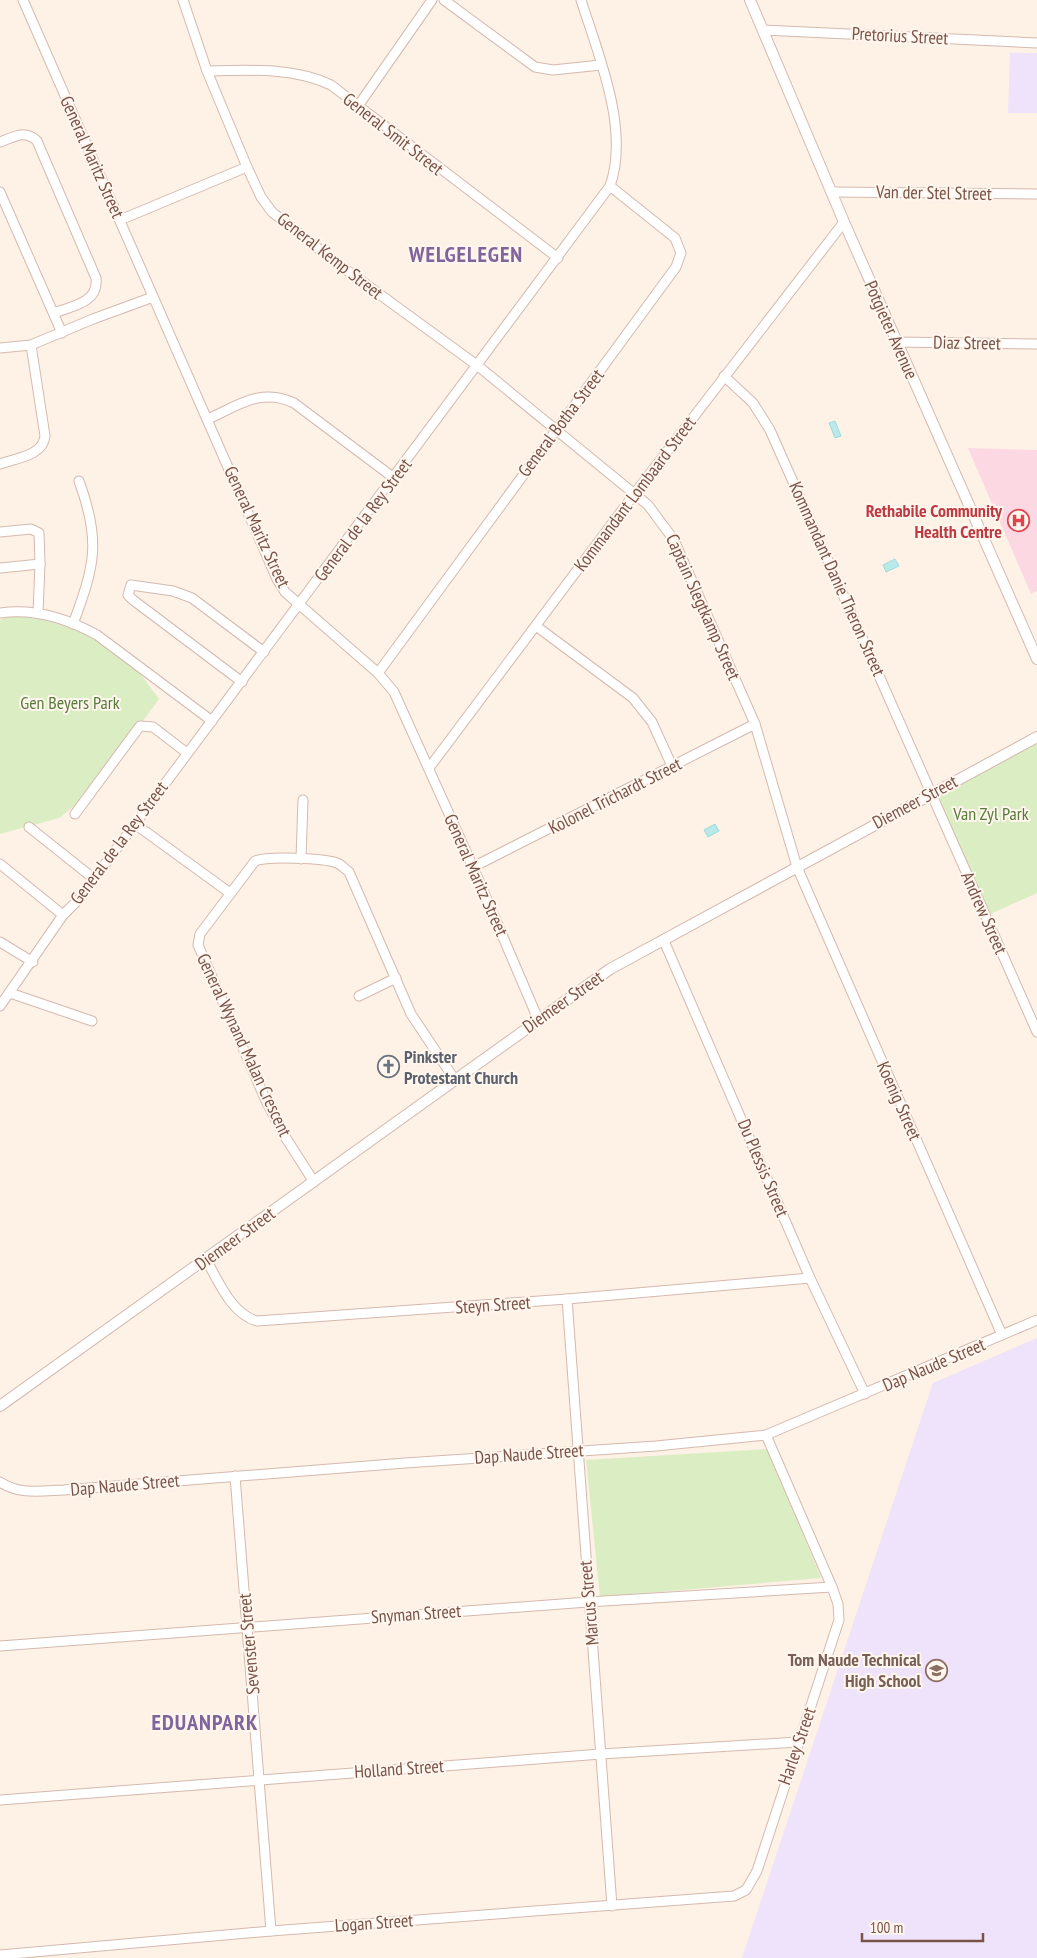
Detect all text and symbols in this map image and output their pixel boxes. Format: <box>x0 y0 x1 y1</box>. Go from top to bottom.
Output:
street label: Pretorius Street <box>851 21 949 50</box>
street label: General Smit Street <box>339 87 448 180</box>
street label: General Maritz Street <box>55 92 130 222</box>
street label: Van der Stel Street <box>875 180 992 205</box>
street label: General Kemp Street <box>273 207 388 304</box>
district label: WELGELEGEN <box>408 240 523 268</box>
street label: Potgieter Avenue <box>860 277 923 383</box>
street label: Diaz Street <box>933 330 1001 355</box>
street label: General Botha Street <box>513 364 609 481</box>
street label: Kommandant Lombaard Street <box>569 412 700 576</box>
street label: General de la Rey Street <box>309 453 416 586</box>
street label: General Maritz Street <box>219 462 296 591</box>
street label: Kommandant Danie Theron Street <box>784 478 891 680</box>
place label: Rethabile Community Health Centre <box>866 499 1003 543</box>
hospital icon: Rethabile Community Health Centre <box>1006 509 1030 533</box>
street label: Captain Slegtkamp Street <box>661 530 746 683</box>
park label: Gen Beyers Park <box>20 691 120 714</box>
street label: Kolonel Trichardt Street <box>544 752 685 839</box>
street label: Diemeer Street <box>868 769 961 834</box>
street label: General de la Rey Street <box>65 776 172 909</box>
park label: Van Zyl Park <box>952 802 1029 825</box>
street label: General Maritz Street <box>439 810 514 940</box>
street label: Andrew Street <box>956 868 1013 958</box>
street label: General Wynand Malan Crescent <box>192 950 297 1140</box>
street label: Diemeer Street <box>518 965 608 1038</box>
place label: Pinkster Protestant Church <box>404 1045 518 1089</box>
church icon: Pinkster Protestant Church <box>376 1055 400 1079</box>
street label: Koenig Street <box>872 1058 927 1144</box>
street label: Du Plessis Street <box>733 1115 794 1220</box>
street label: Diemeer Street <box>190 1202 279 1275</box>
street label: Steyn Street <box>455 1290 531 1319</box>
street label: Dap Naude Street <box>879 1333 989 1396</box>
street label: Dap Naude Street <box>474 1438 584 1469</box>
street label: Dap Naude Street <box>70 1468 180 1501</box>
street label: Marcus Street <box>573 1560 604 1646</box>
street label: Sevenster Street <box>233 1592 264 1696</box>
street label: Snyman Street <box>370 1599 462 1628</box>
place label: Tom Naude Technical High School <box>788 1648 922 1692</box>
school or university icon: Tom Naude Technical High School <box>925 1658 949 1682</box>
street label: Harley Street <box>773 1704 821 1788</box>
district label: EDUANPARK <box>151 1708 259 1736</box>
street label: Holland Street <box>353 1754 445 1783</box>
street label: Logan Street <box>334 1908 414 1937</box>
scale bar <box>862 1910 983 1942</box>
text: 100 m <box>870 1918 903 1937</box>

